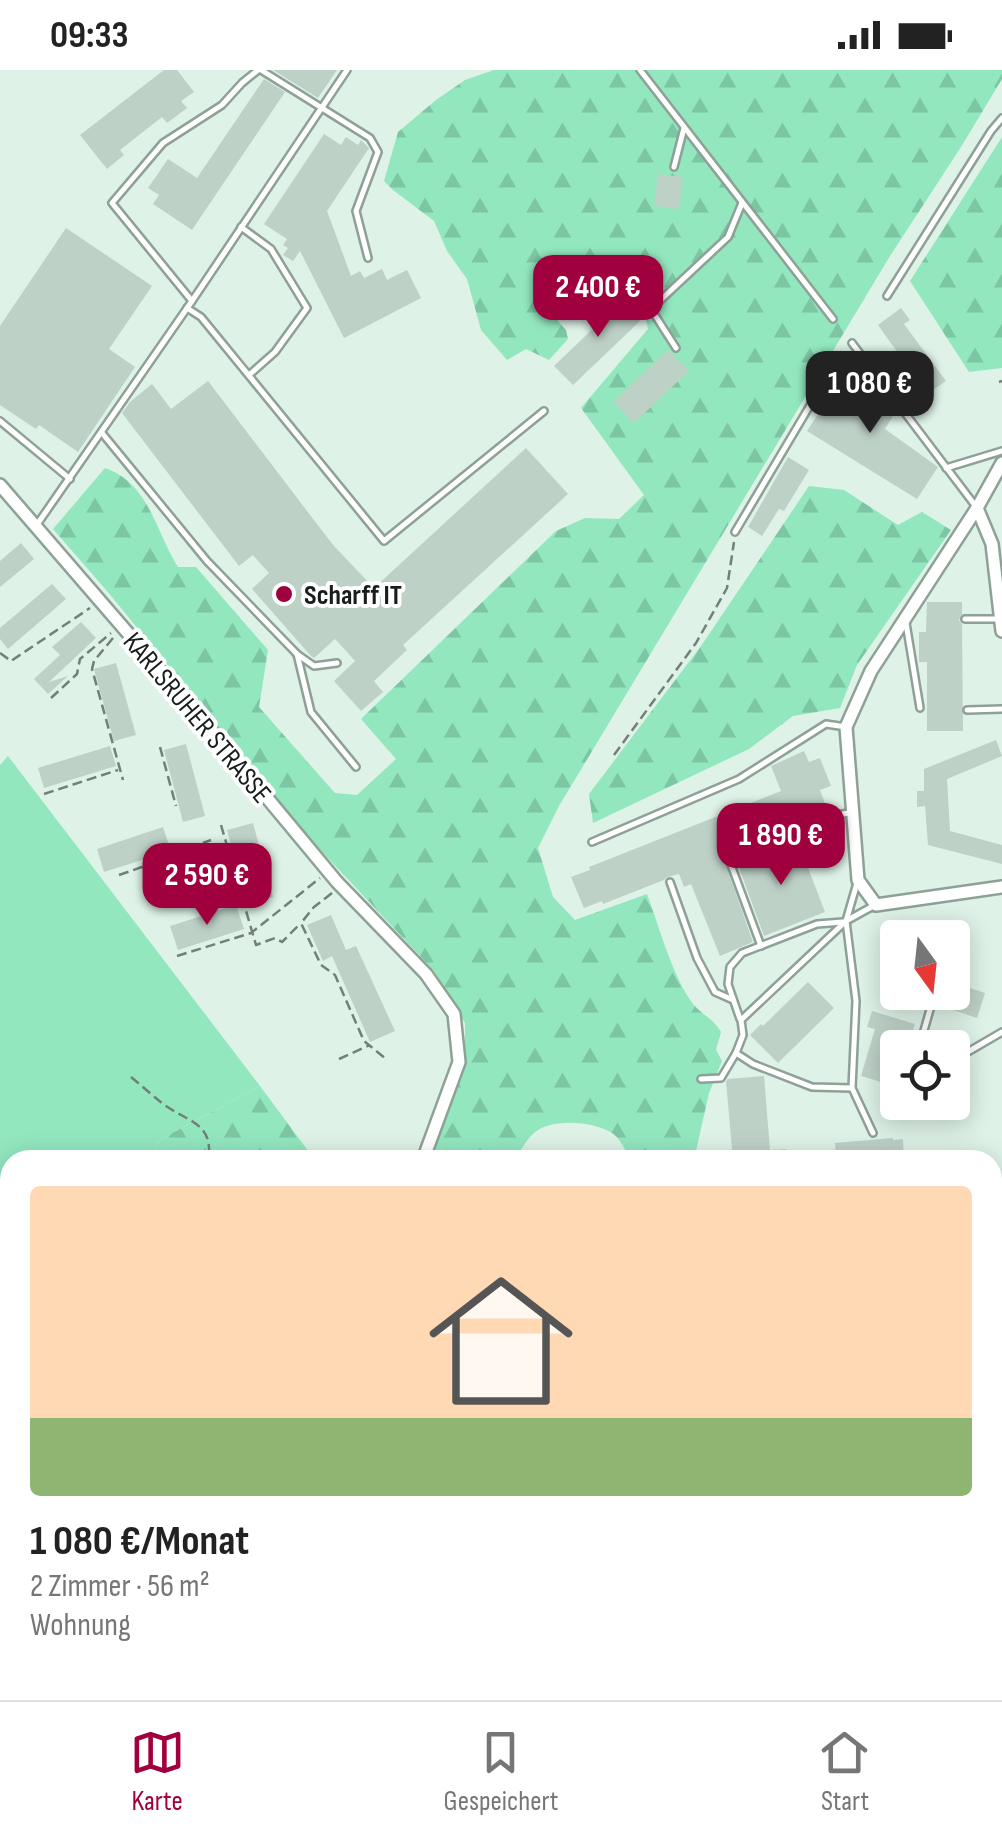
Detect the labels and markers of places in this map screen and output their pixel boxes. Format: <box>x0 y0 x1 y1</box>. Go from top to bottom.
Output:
pin: 2 400 € <box>506 255 690 340</box>
pin: 1 080 € <box>778 351 962 436</box>
place label: Scharff IT <box>304 579 402 612</box>
marker: Scharff IT <box>273 583 295 605</box>
pin: 1 890 € <box>689 803 873 888</box>
pin: 2 590 € <box>115 843 299 928</box>

